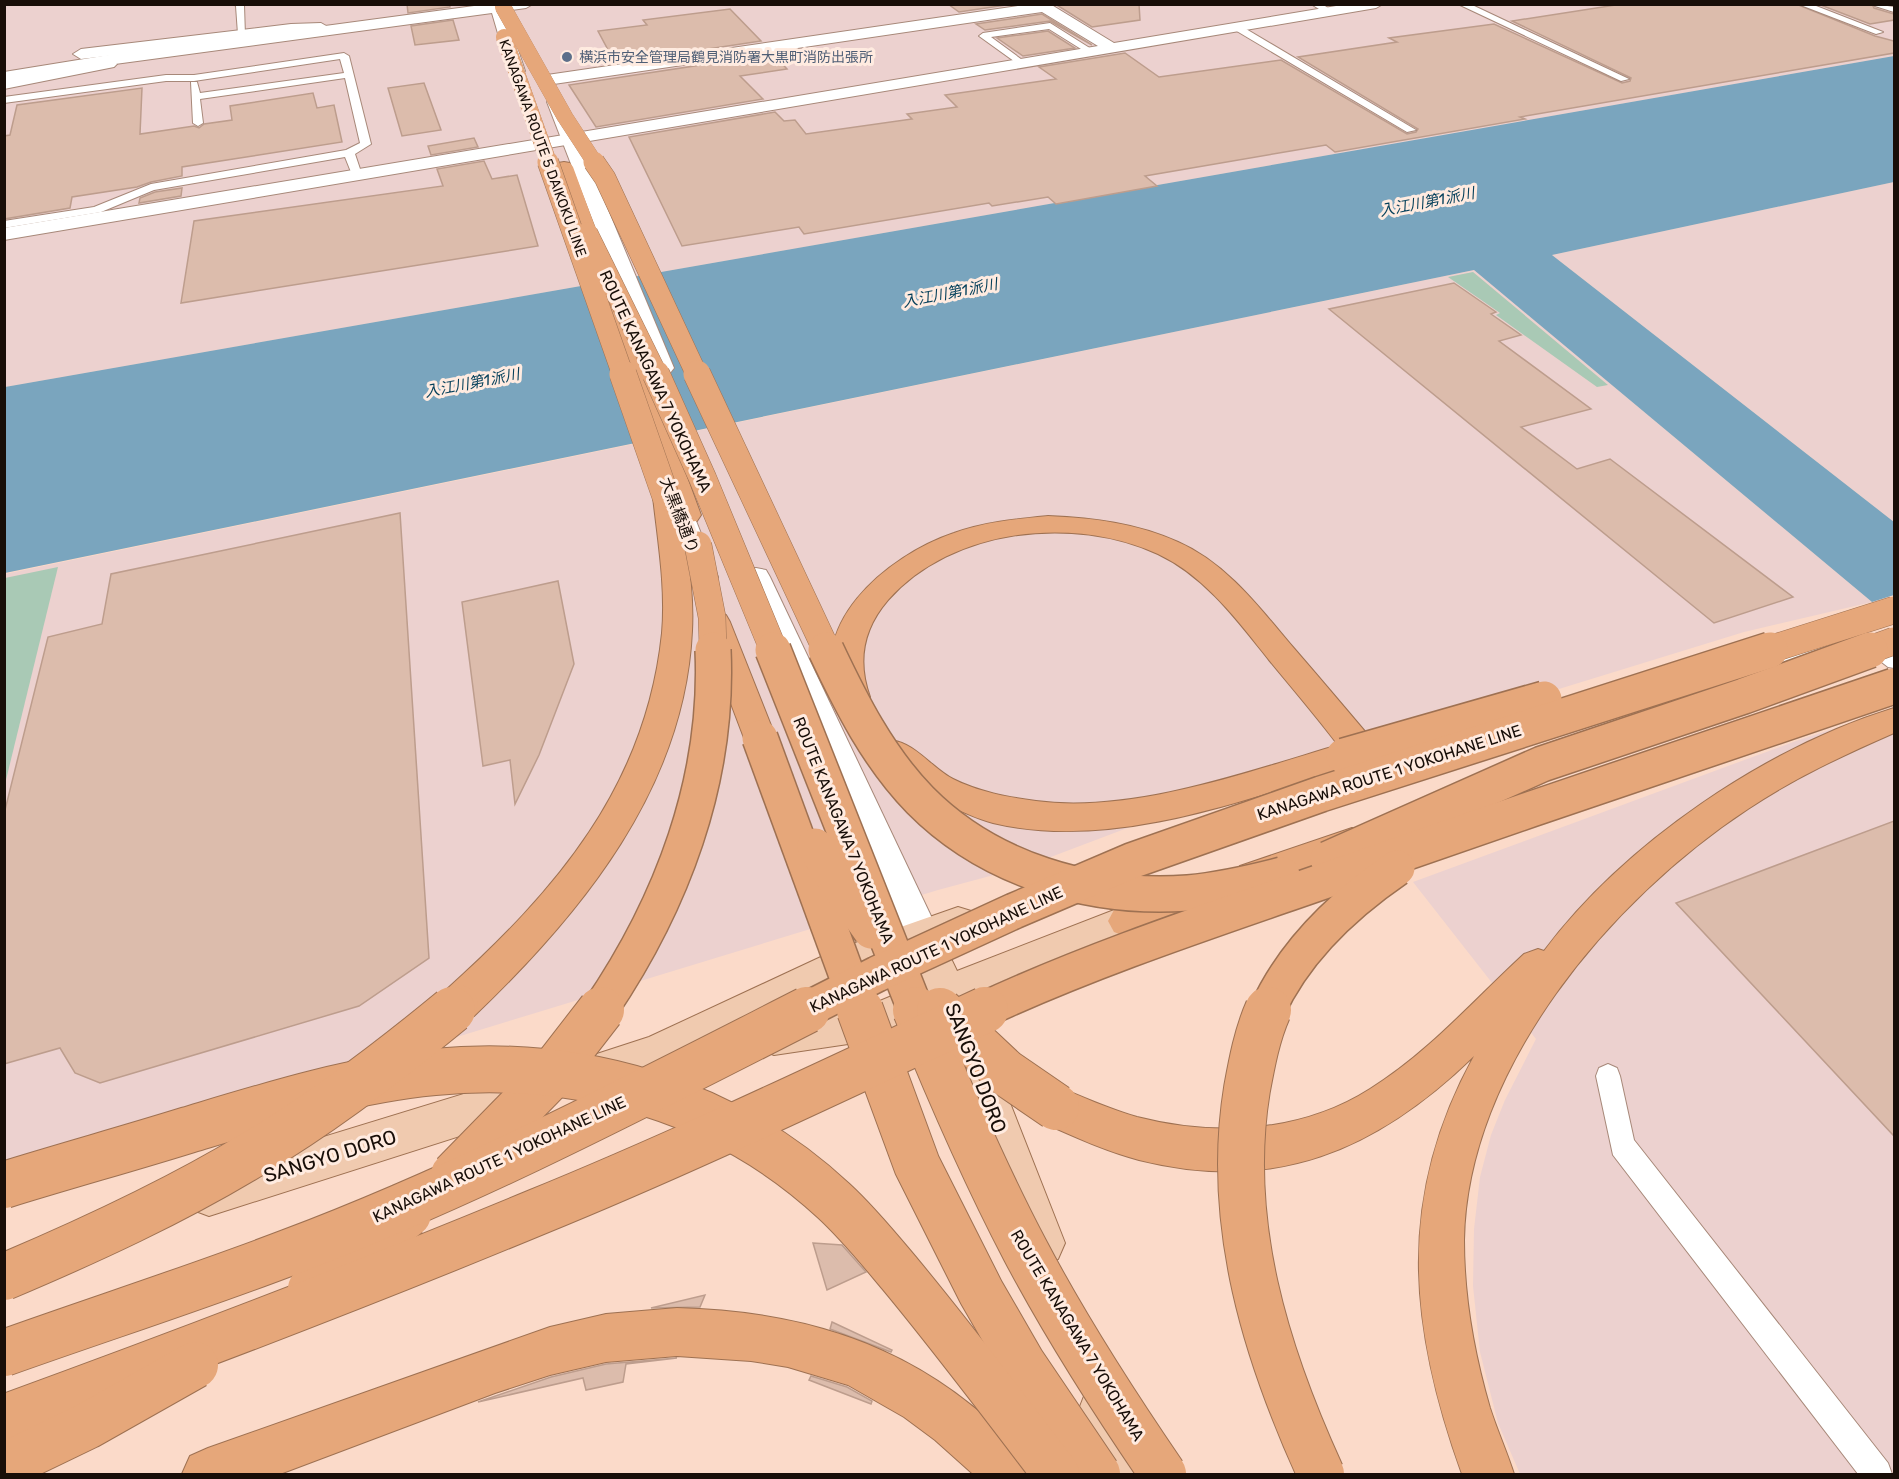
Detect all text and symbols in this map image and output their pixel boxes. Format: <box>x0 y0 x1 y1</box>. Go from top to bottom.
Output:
street label: KANAGAWA ROUTE 5 DAIKOKU LINE <box>495 37 590 259</box>
place label: 横浜市安全管理局鶴見消防署大黒町消防出張所 <box>579 49 873 66</box>
marker: 横浜市安全管理局鶴見消防署大黒町消防出張所 <box>560 50 574 64</box>
water label: 入江川第1派川 <box>1378 184 1478 220</box>
street label: ROUTE KANAGAWA 7 YOKOHAMA <box>596 267 716 495</box>
water label: 入江川第1派川 <box>901 275 1001 311</box>
water label: 入江川第1派川 <box>423 365 523 401</box>
street label: 大黒橋通り <box>656 474 703 556</box>
street label: ROUTE KANAGAWA 7 YOKOHAMA <box>789 714 898 947</box>
street label: KANAGAWA ROUTE 1 YOKOHANE LINE <box>1255 721 1524 824</box>
street label: KANAGAWA ROUTE 1 YOKOHANE LINE <box>807 882 1066 1017</box>
street label: SANGYO DORO <box>940 1000 1012 1136</box>
street label: KANAGAWA ROUTE 1 YOKOHANE LINE <box>370 1092 629 1227</box>
street label: SANGYO DORO <box>261 1124 399 1188</box>
street label: ROUTE KANAGAWA 7 YOKOHAMA <box>1007 1226 1148 1444</box>

